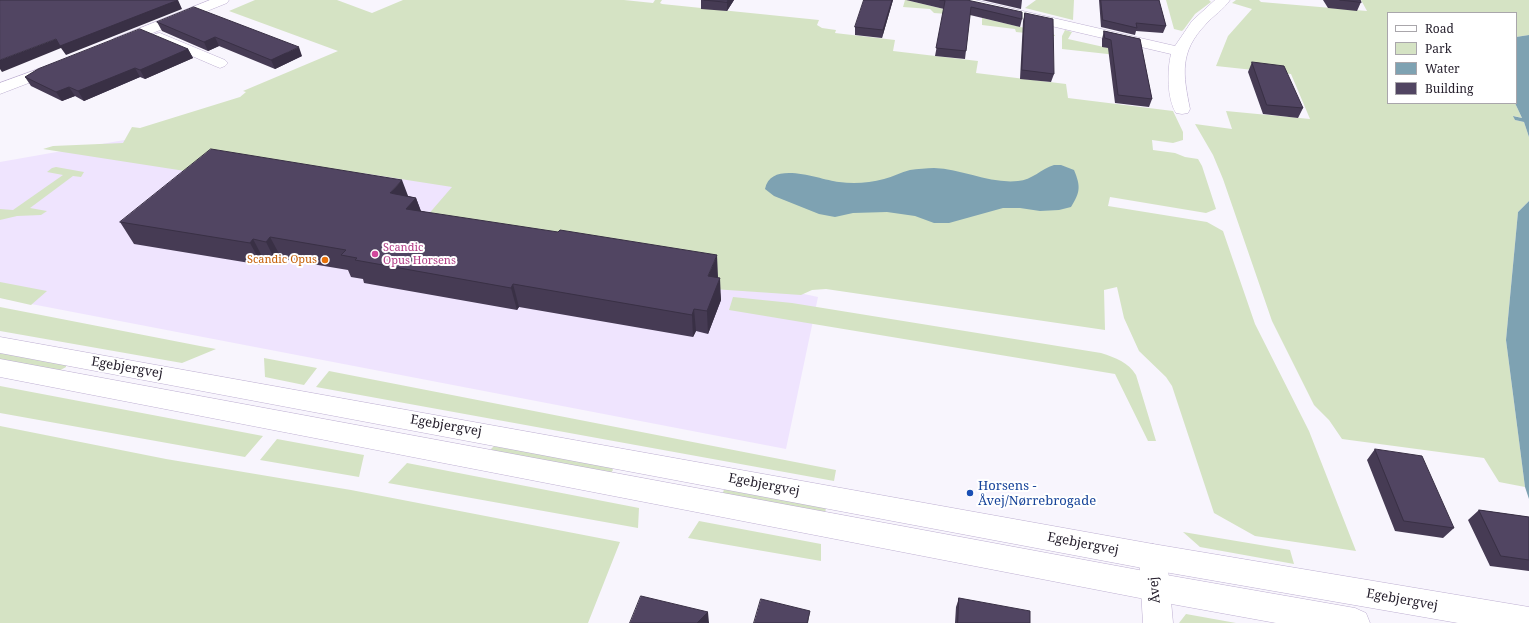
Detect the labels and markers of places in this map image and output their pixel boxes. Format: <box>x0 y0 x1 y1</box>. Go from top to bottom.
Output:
place label: Scandic Opus Horsens <box>383 241 456 267</box>
marker: Scandic Opus Horsens <box>370 249 380 259</box>
place label: Scandic Opus <box>247 253 317 267</box>
marker: Scandic Opus <box>320 255 330 265</box>
place label: Horsens - Åvej/Nørrebrogade <box>978 478 1096 509</box>
marker: Horsens - Åvej/Nørrebrogade <box>965 488 975 498</box>

